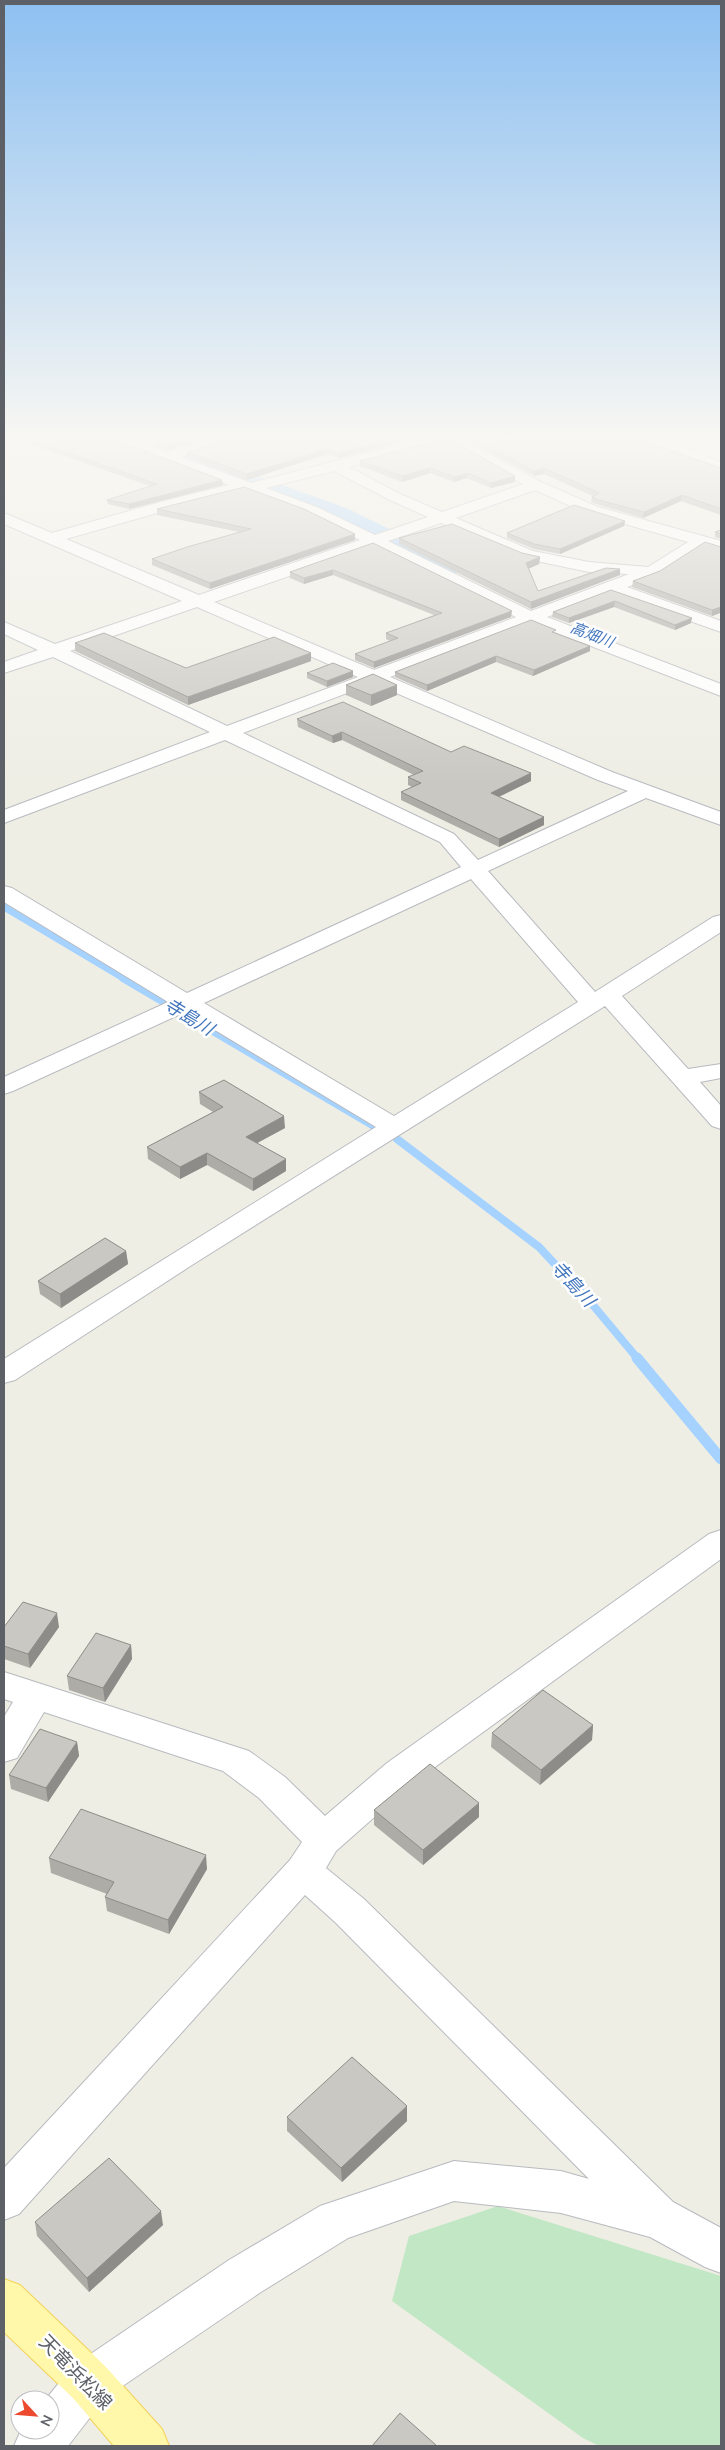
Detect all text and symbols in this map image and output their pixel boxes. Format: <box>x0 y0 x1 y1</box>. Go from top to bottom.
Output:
water label: 高畑川 <box>567 618 618 653</box>
water label: 寺島川 <box>160 993 220 1042</box>
water label: 寺島川 <box>546 1256 602 1313</box>
street label: 天竜浜松線 <box>33 2329 118 2416</box>
north arrow <box>10 2390 60 2440</box>
text: N <box>35 2412 57 2429</box>

